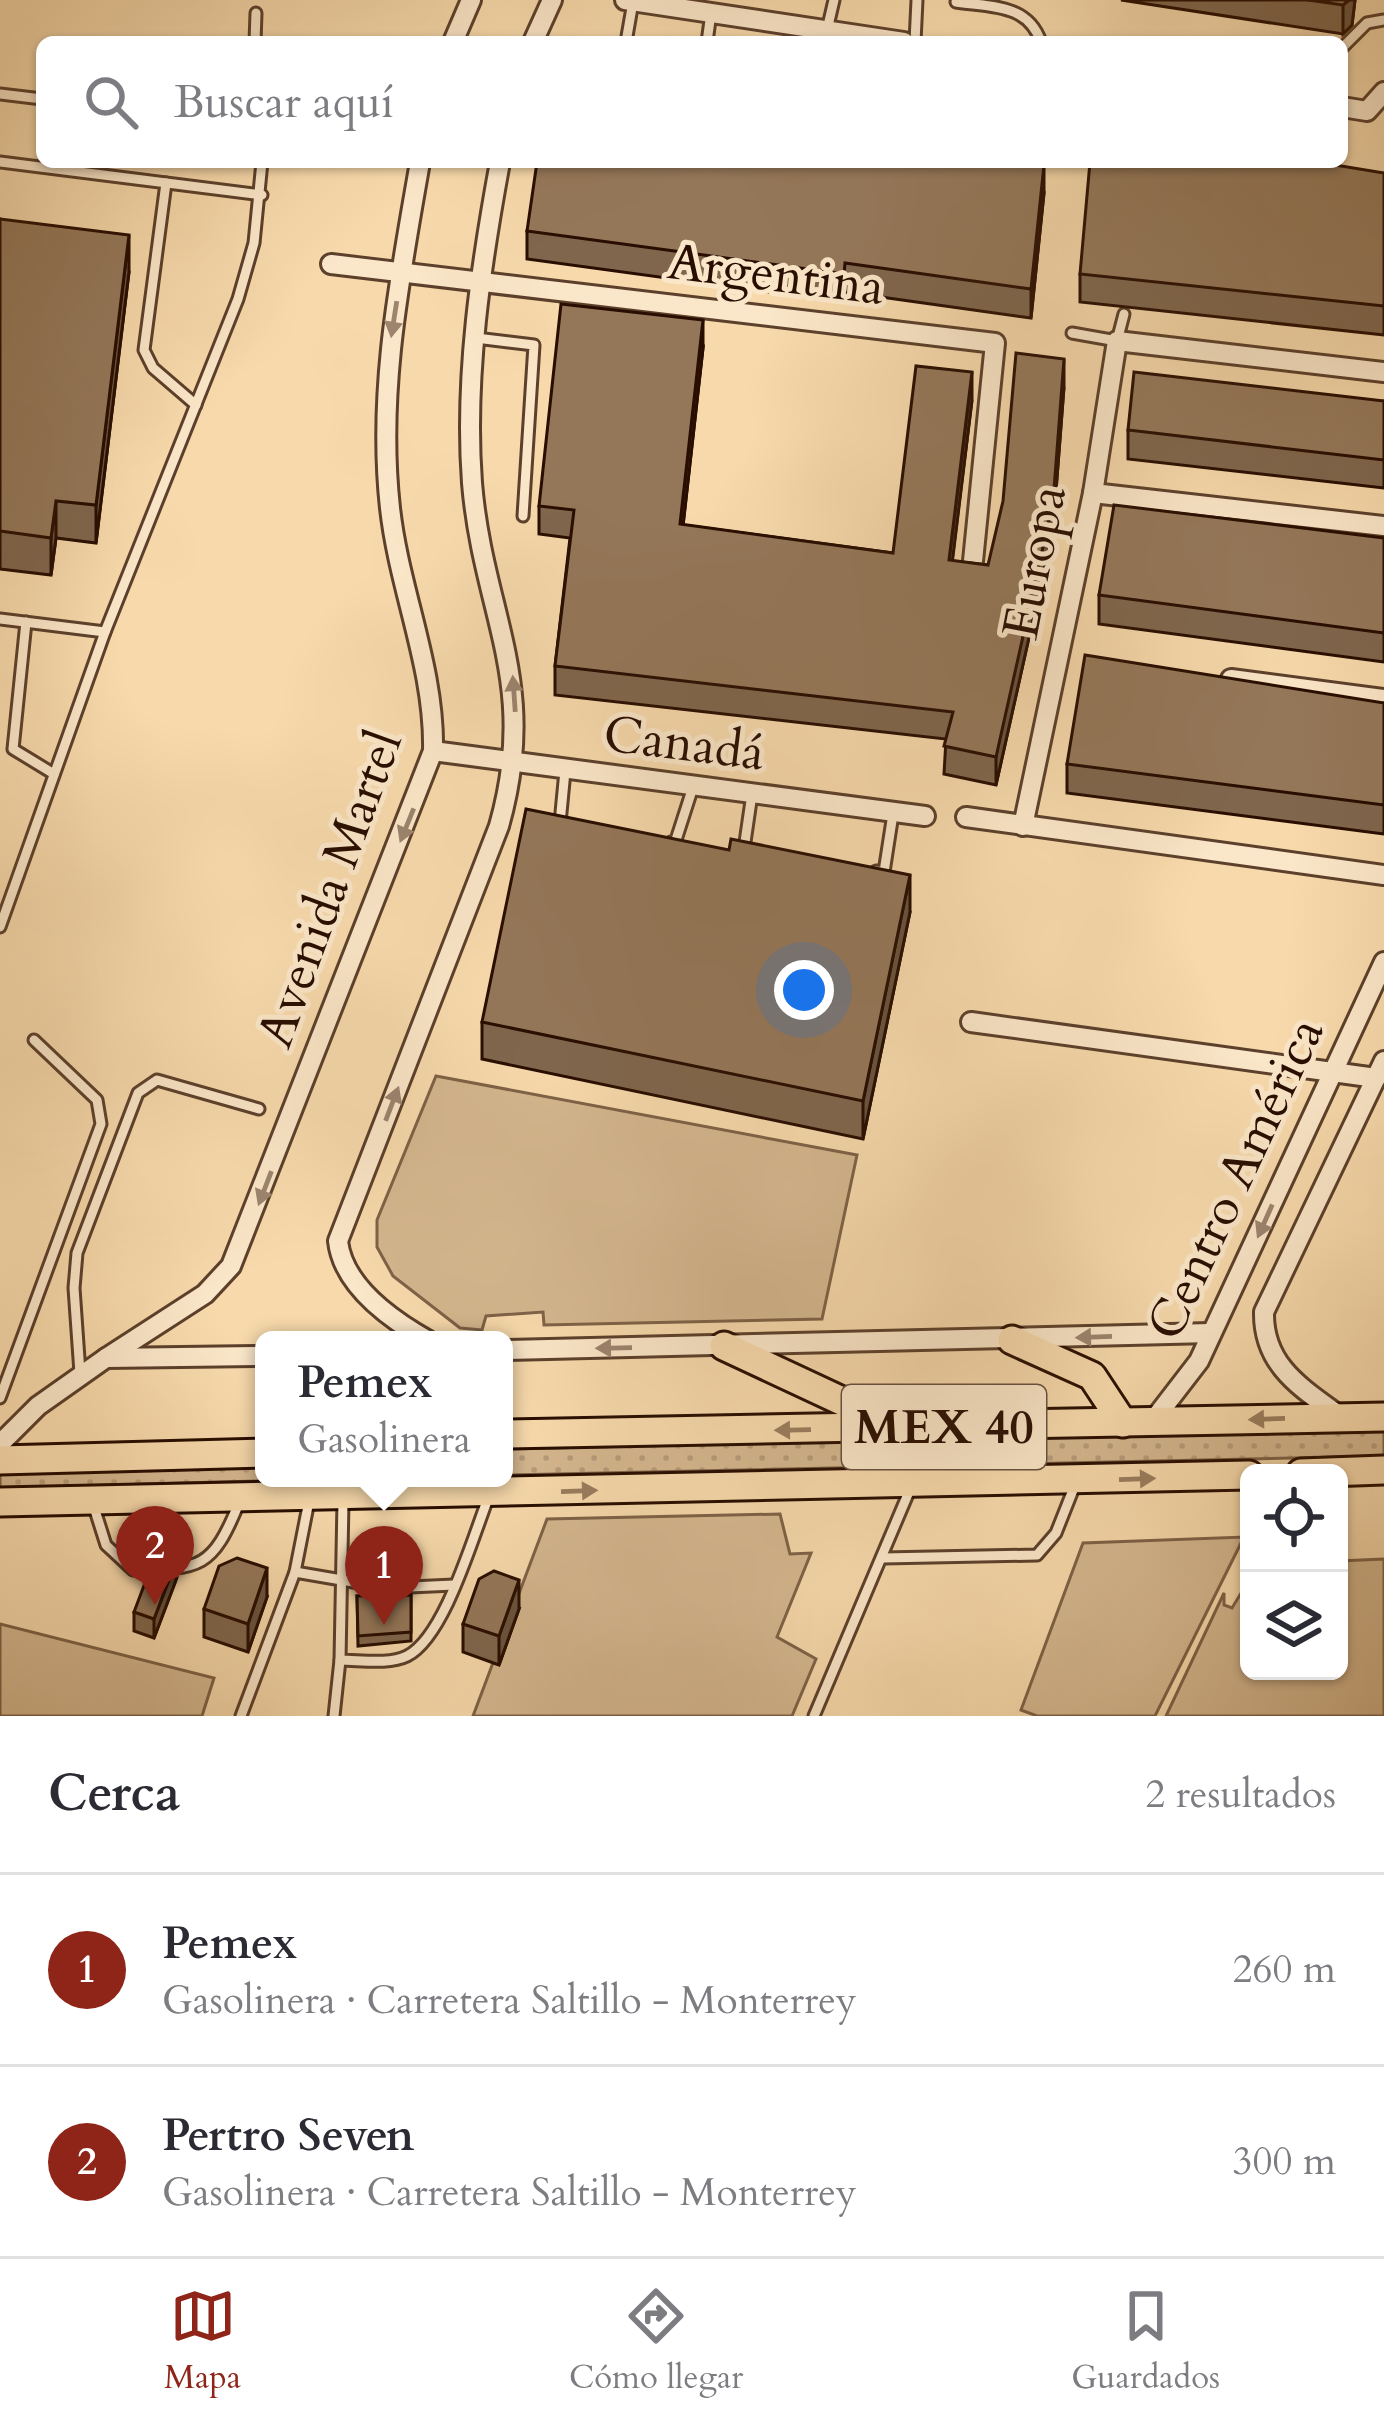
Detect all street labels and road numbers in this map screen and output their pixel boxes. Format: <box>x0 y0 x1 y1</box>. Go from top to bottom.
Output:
street label: Argentina <box>664 227 888 323</box>
street label: Europa <box>986 479 1084 645</box>
street label: Canadá <box>600 699 768 789</box>
street label: Avenida Martel <box>240 721 420 1057</box>
street label: Centro América <box>1131 1007 1341 1351</box>
road number: MEX 40 <box>842 1385 1046 1469</box>

